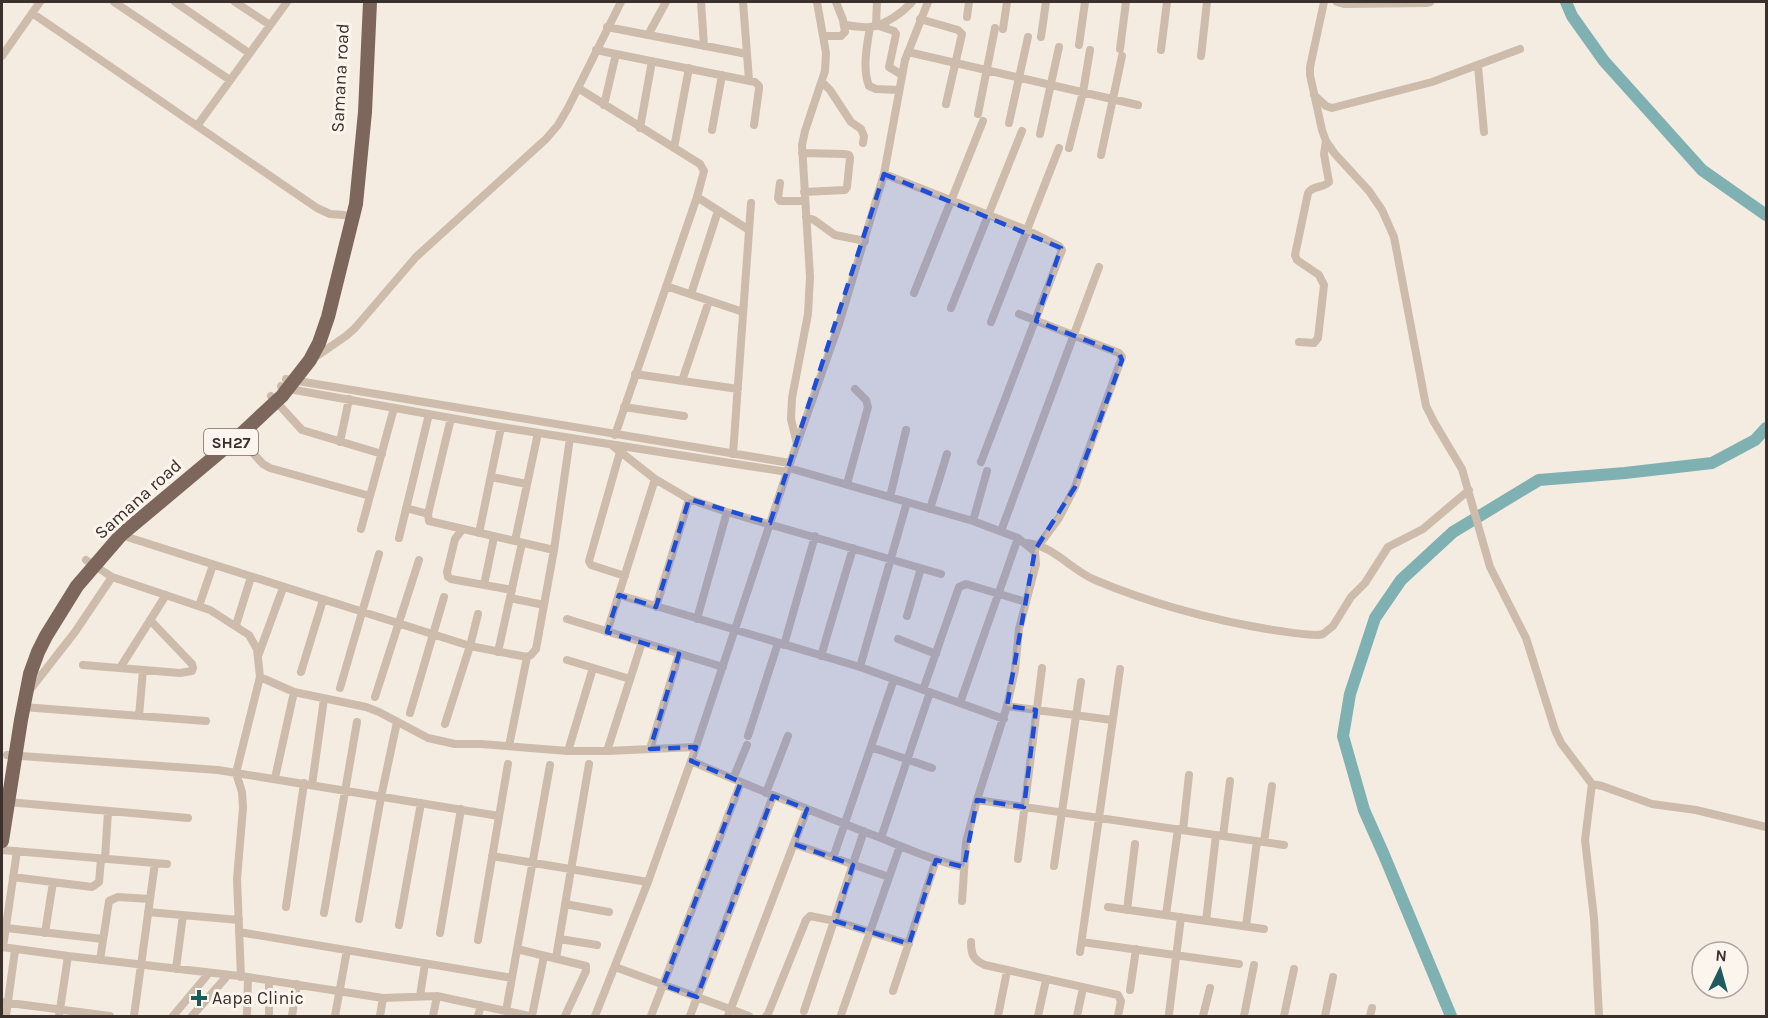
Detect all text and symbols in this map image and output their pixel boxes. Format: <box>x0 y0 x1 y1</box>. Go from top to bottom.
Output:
street label: Samana road <box>326 23 354 133</box>
road number: SH27 <box>204 429 258 455</box>
street label: Samana road <box>90 454 186 544</box>
north arrow <box>1690 940 1750 1000</box>
text: N <box>1715 946 1728 966</box>
place label: Aapa Clinic <box>212 987 304 1009</box>
marker: Aapa Clinic <box>190 989 208 1007</box>

